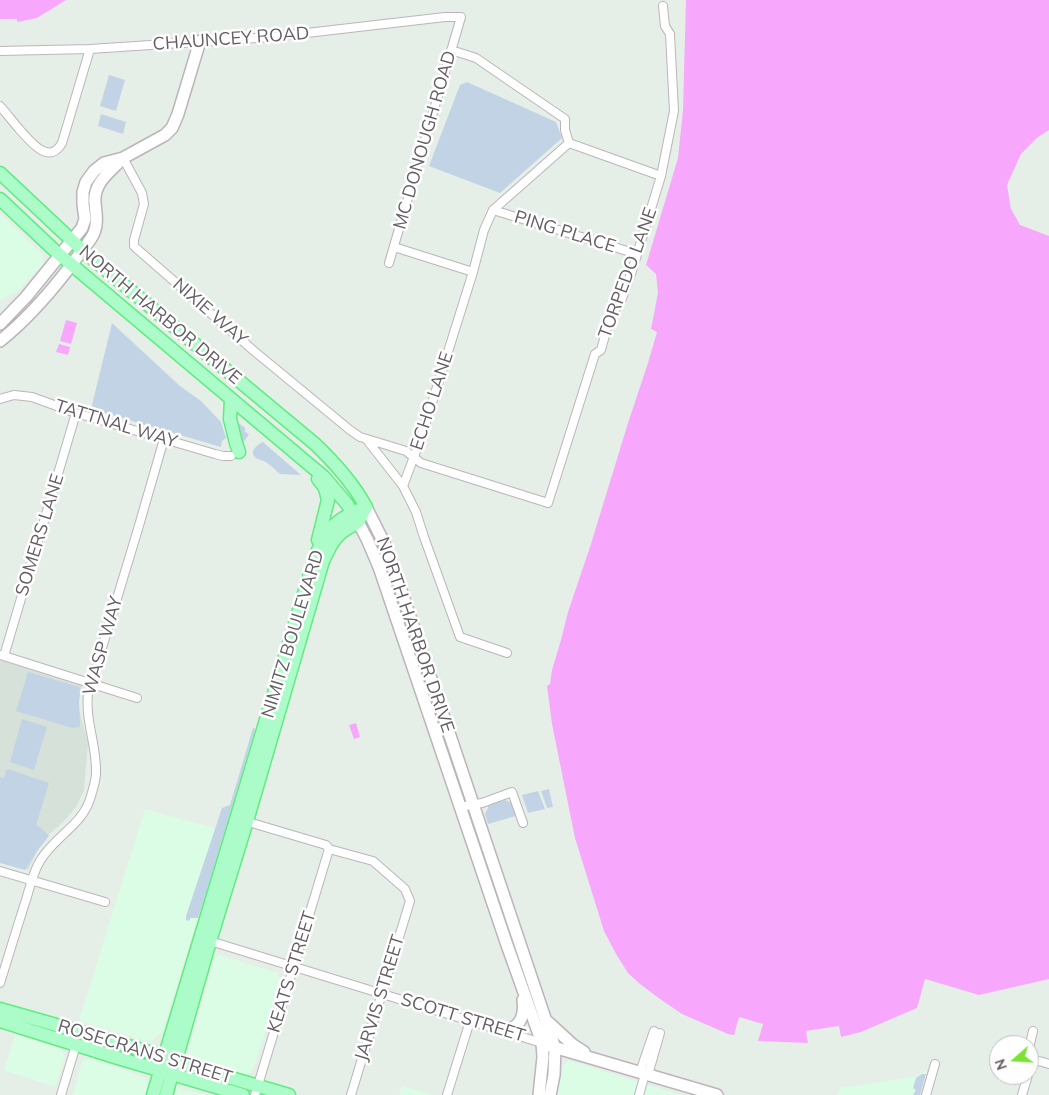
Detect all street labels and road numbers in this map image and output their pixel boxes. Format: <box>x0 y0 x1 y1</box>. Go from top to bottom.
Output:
street label: CHAUNCEY ROAD <box>152 23 310 55</box>
street label: MC DONOUGH ROAD <box>389 48 461 232</box>
street label: TORPEDO LANE <box>594 205 662 341</box>
street label: PING PLACE <box>512 206 618 258</box>
street label: NORTH HARBOR DRIVE <box>74 241 246 389</box>
street label: NIXIE WAY <box>168 274 252 350</box>
street label: ECHO LANE <box>406 349 458 453</box>
street label: TATTNAL WAY <box>52 395 180 453</box>
street label: SOMERS LANE <box>11 471 69 599</box>
street label: NORTH HARBOR DRIVE <box>371 534 459 736</box>
street label: NIMITZ BOULEVARD <box>257 547 329 721</box>
street label: WASP WAY <box>79 594 127 698</box>
street label: KEATS STREET <box>263 909 321 1035</box>
street label: JARVIS STREET <box>351 932 409 1064</box>
street label: SCOTT STREET <box>398 989 528 1047</box>
street label: ROSECRANS STREET <box>55 1015 235 1089</box>

